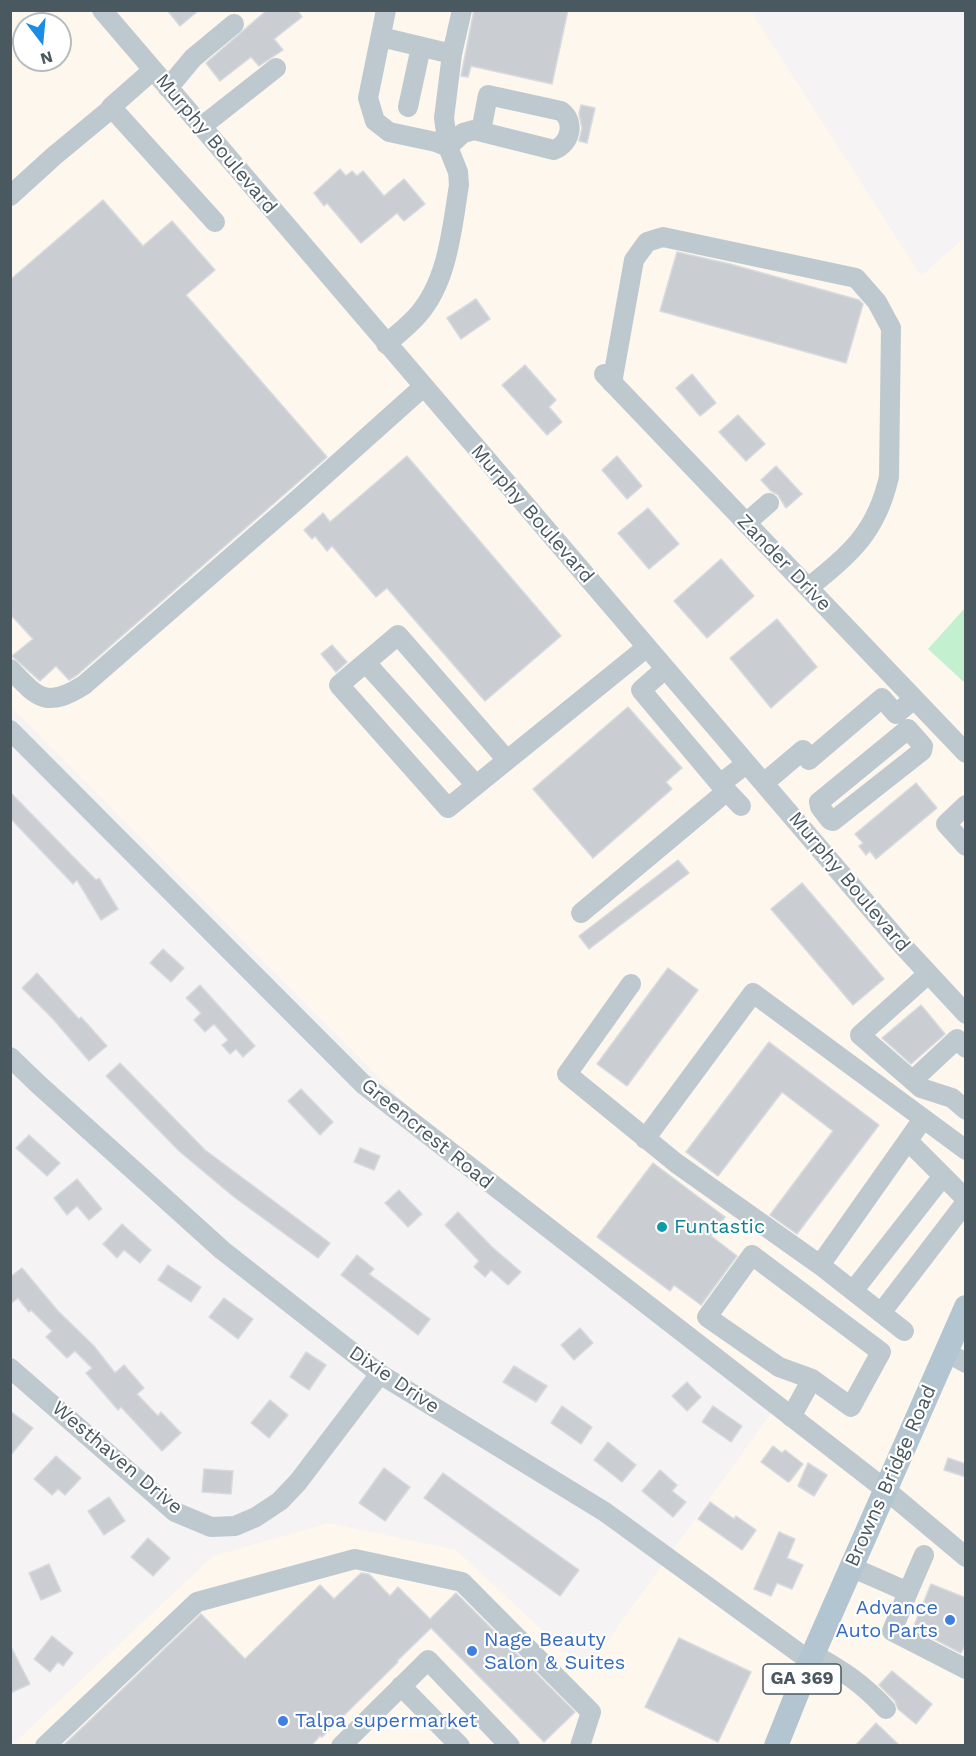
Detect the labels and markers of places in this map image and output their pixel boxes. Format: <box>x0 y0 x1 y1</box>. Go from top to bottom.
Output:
place label: Funtastic <box>674 1215 765 1239</box>
marker: Funtastic <box>655 1220 669 1234</box>
place label: Advance Auto Parts <box>835 1596 938 1643</box>
marker: Advance Auto Parts <box>943 1613 957 1627</box>
place label: Nage Beauty Salon & Suites <box>484 1628 625 1675</box>
marker: Nage Beauty Salon & Suites <box>465 1644 479 1658</box>
place label: Talpa supermarket <box>295 1709 477 1733</box>
marker: Talpa supermarket <box>276 1714 290 1728</box>

